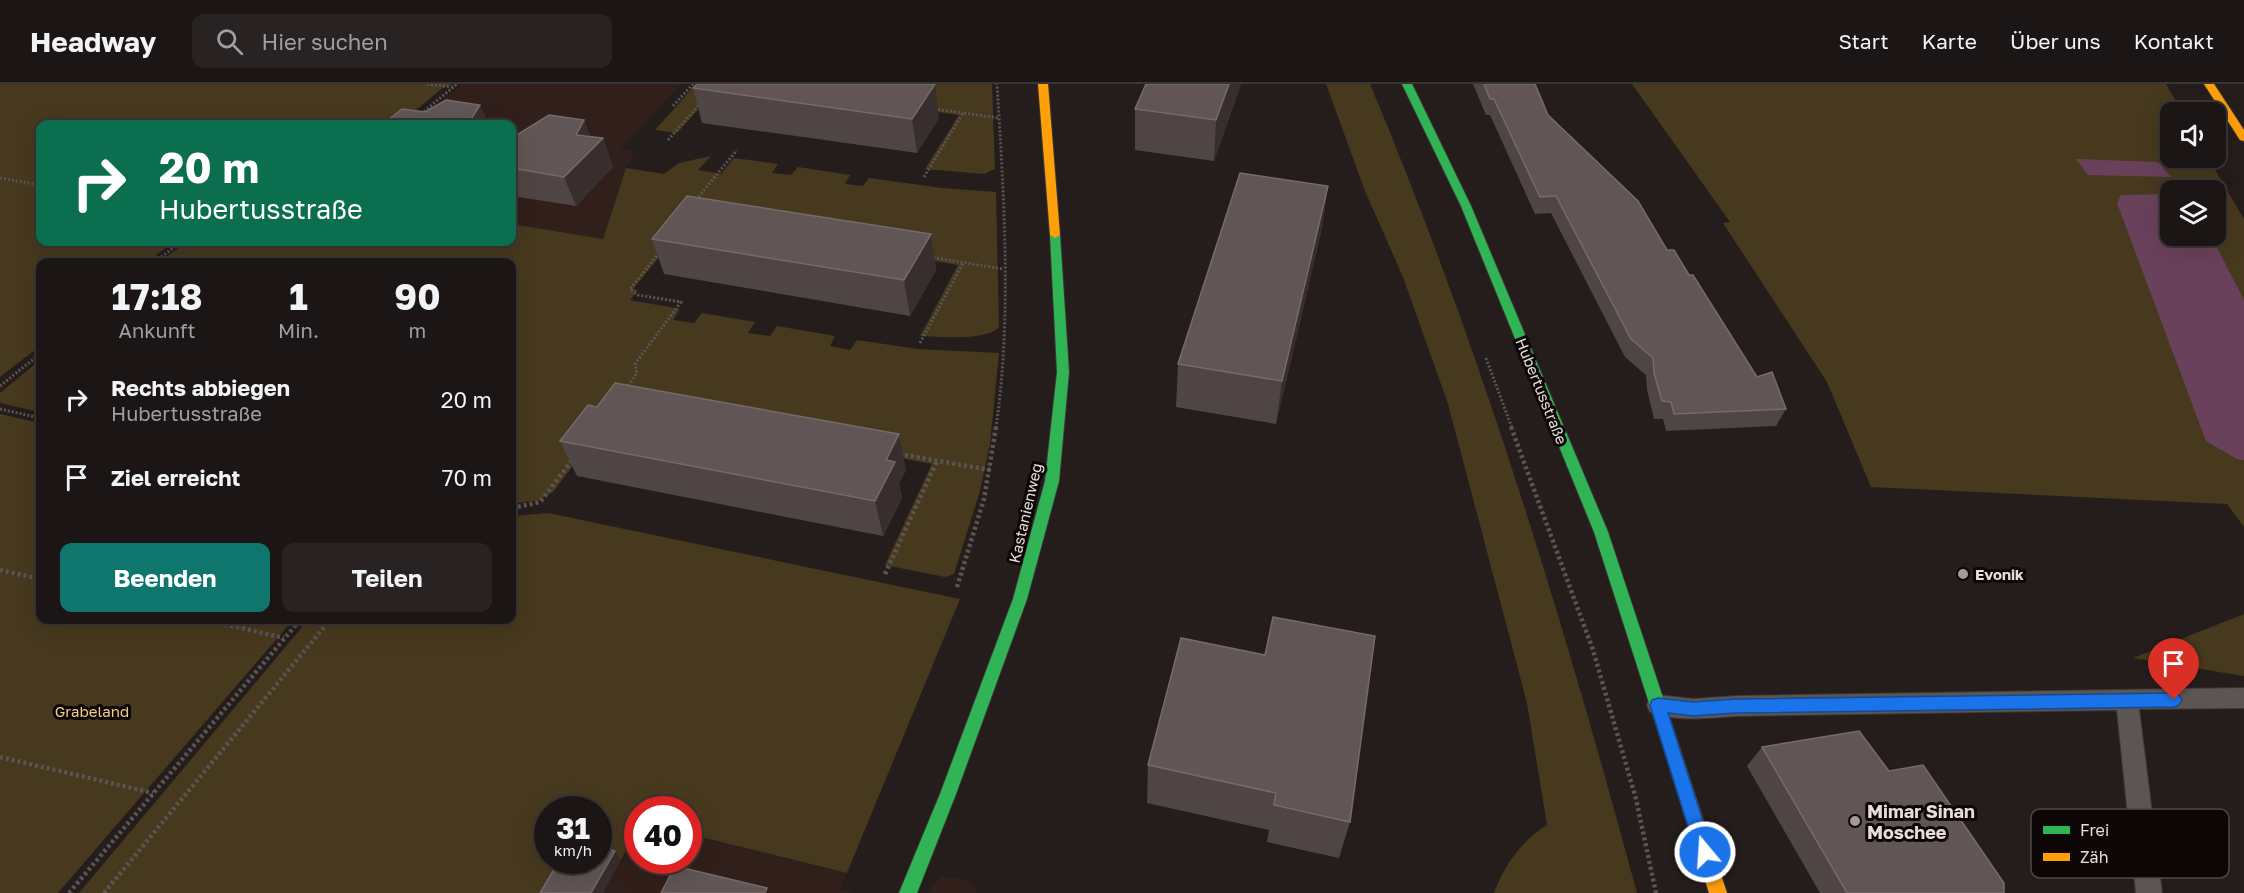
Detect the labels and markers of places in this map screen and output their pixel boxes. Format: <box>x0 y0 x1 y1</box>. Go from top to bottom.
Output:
place label: Evonik <box>1975 565 2024 583</box>
marker: Evonik <box>1956 567 1970 581</box>
pin <box>2148 638 2199 700</box>
place label: Mimar Sinan Moschee <box>1867 800 1975 843</box>
marker: Mimar Sinan Moschee <box>1848 814 1862 828</box>

